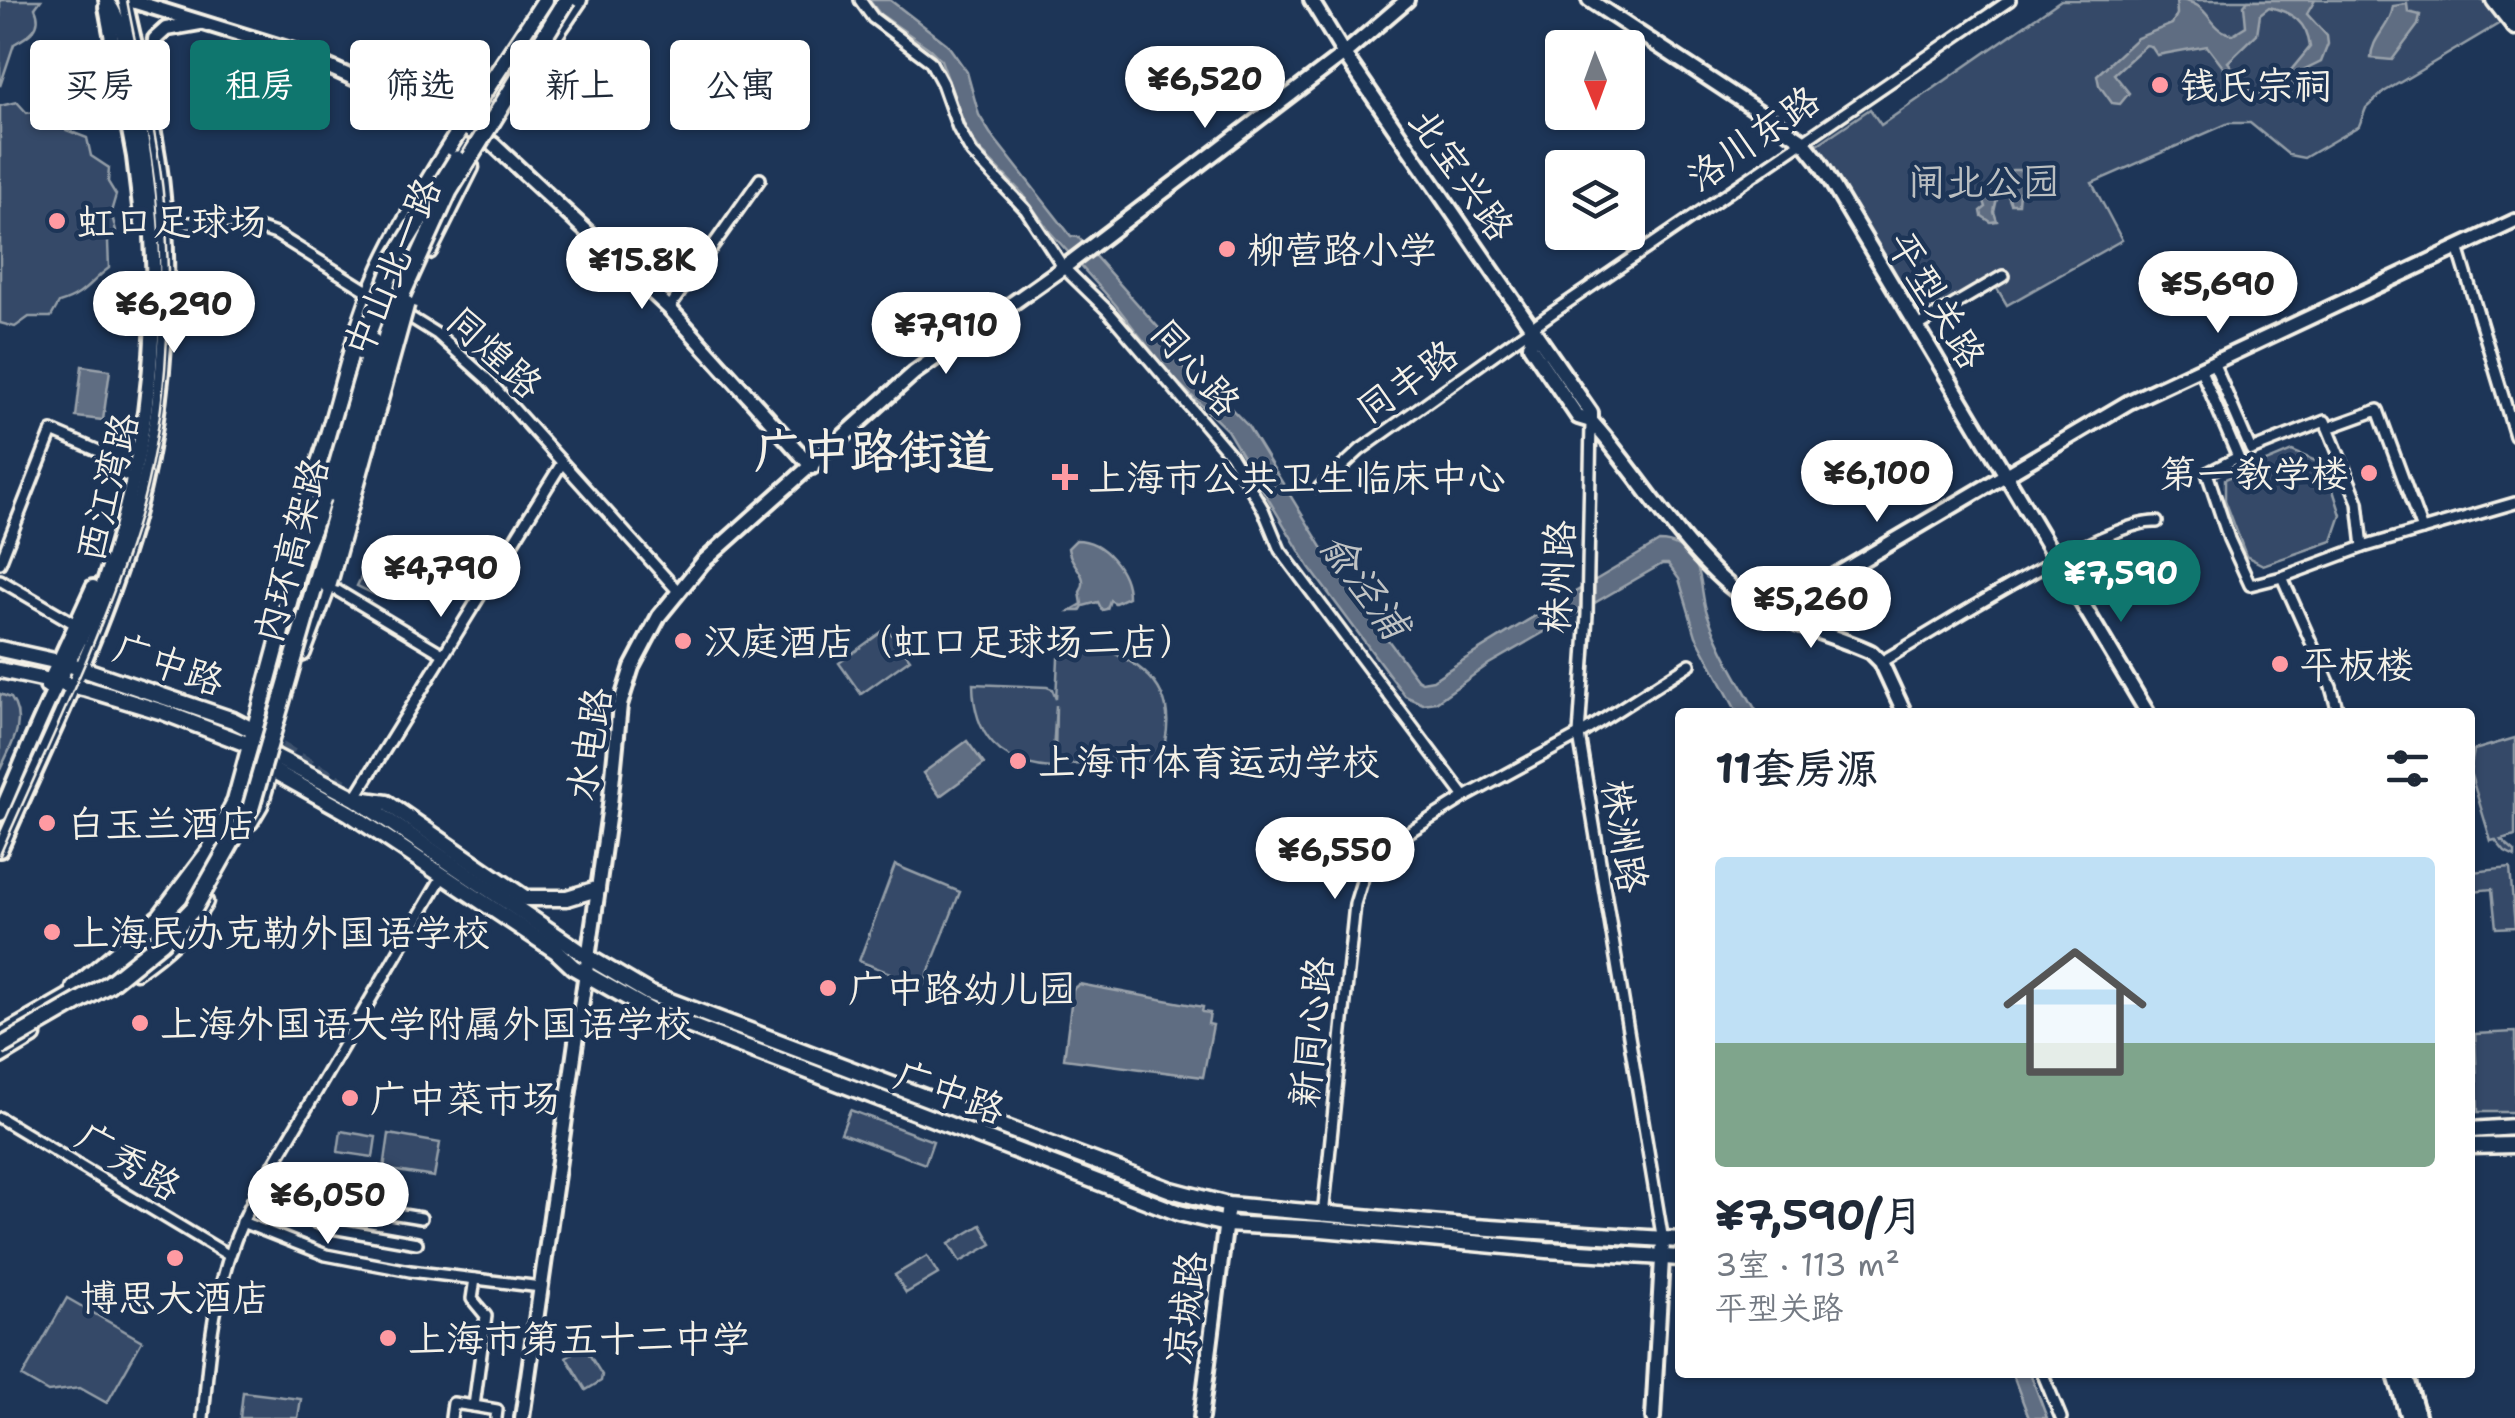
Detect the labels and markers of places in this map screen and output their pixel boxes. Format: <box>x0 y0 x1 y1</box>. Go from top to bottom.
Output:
pin: ¥6,520 <box>1124 46 1286 131</box>
place label: 钱氏宗祠 <box>2180 60 2332 111</box>
marker: 钱氏宗祠 <box>2149 74 2171 96</box>
place label: 虹口足球场 <box>77 196 267 247</box>
marker: 虹口足球场 <box>46 210 68 232</box>
place label: 柳营路小学 <box>1247 224 1437 275</box>
pin: ¥15.8K <box>561 227 723 312</box>
marker: 柳营路小学 <box>1216 238 1238 260</box>
pin: ¥5,690 <box>2137 251 2299 336</box>
pin: ¥6,290 <box>93 271 255 356</box>
pin: ¥7,910 <box>865 292 1027 377</box>
pin: ¥6,100 <box>1796 440 1958 525</box>
place label: 第一教学楼 <box>2159 448 2349 499</box>
place label: 上海市公共卫生临床中心 <box>1088 452 1506 503</box>
marker: 第一教学楼 <box>2358 462 2380 484</box>
marker: 上海市公共卫生临床中心 <box>1052 464 1078 490</box>
pin: ¥4,790 <box>360 535 522 620</box>
pin: ¥7,590 <box>2040 540 2202 625</box>
pin: ¥5,260 <box>1730 566 1892 651</box>
place label: 汉庭酒店（虹口足球场二店） <box>703 616 1197 667</box>
marker: 汉庭酒店（虹口足球场二店） <box>672 630 694 652</box>
place label: 平板楼 <box>2300 639 2414 690</box>
marker: 平板楼 <box>2269 653 2291 675</box>
place label: 上海市体育运动学校 <box>1038 736 1380 787</box>
marker: 上海市体育运动学校 <box>1007 750 1029 772</box>
place label: 白玉兰酒店 <box>67 798 257 849</box>
marker: 白玉兰酒店 <box>36 812 58 834</box>
pin: ¥6,550 <box>1254 817 1416 902</box>
place label: 上海民办克勒外国语学校 <box>72 907 490 958</box>
marker: 上海民办克勒外国语学校 <box>41 921 63 943</box>
place label: 广中路幼儿园 <box>848 963 1076 1014</box>
marker: 广中路幼儿园 <box>817 977 839 999</box>
place label: 上海外国语大学附属外国语学校 <box>160 998 692 1049</box>
marker: 上海外国语大学附属外国语学校 <box>129 1012 151 1034</box>
place label: 广中菜市场 <box>370 1073 560 1124</box>
marker: 广中菜市场 <box>339 1087 361 1109</box>
pin: ¥6,050 <box>247 1162 409 1247</box>
marker: 博思大酒店 <box>164 1247 186 1269</box>
place label: 博思大酒店 <box>80 1272 270 1323</box>
place label: 上海市第五十二中学 <box>408 1313 750 1364</box>
marker: 上海市第五十二中学 <box>377 1327 399 1349</box>

